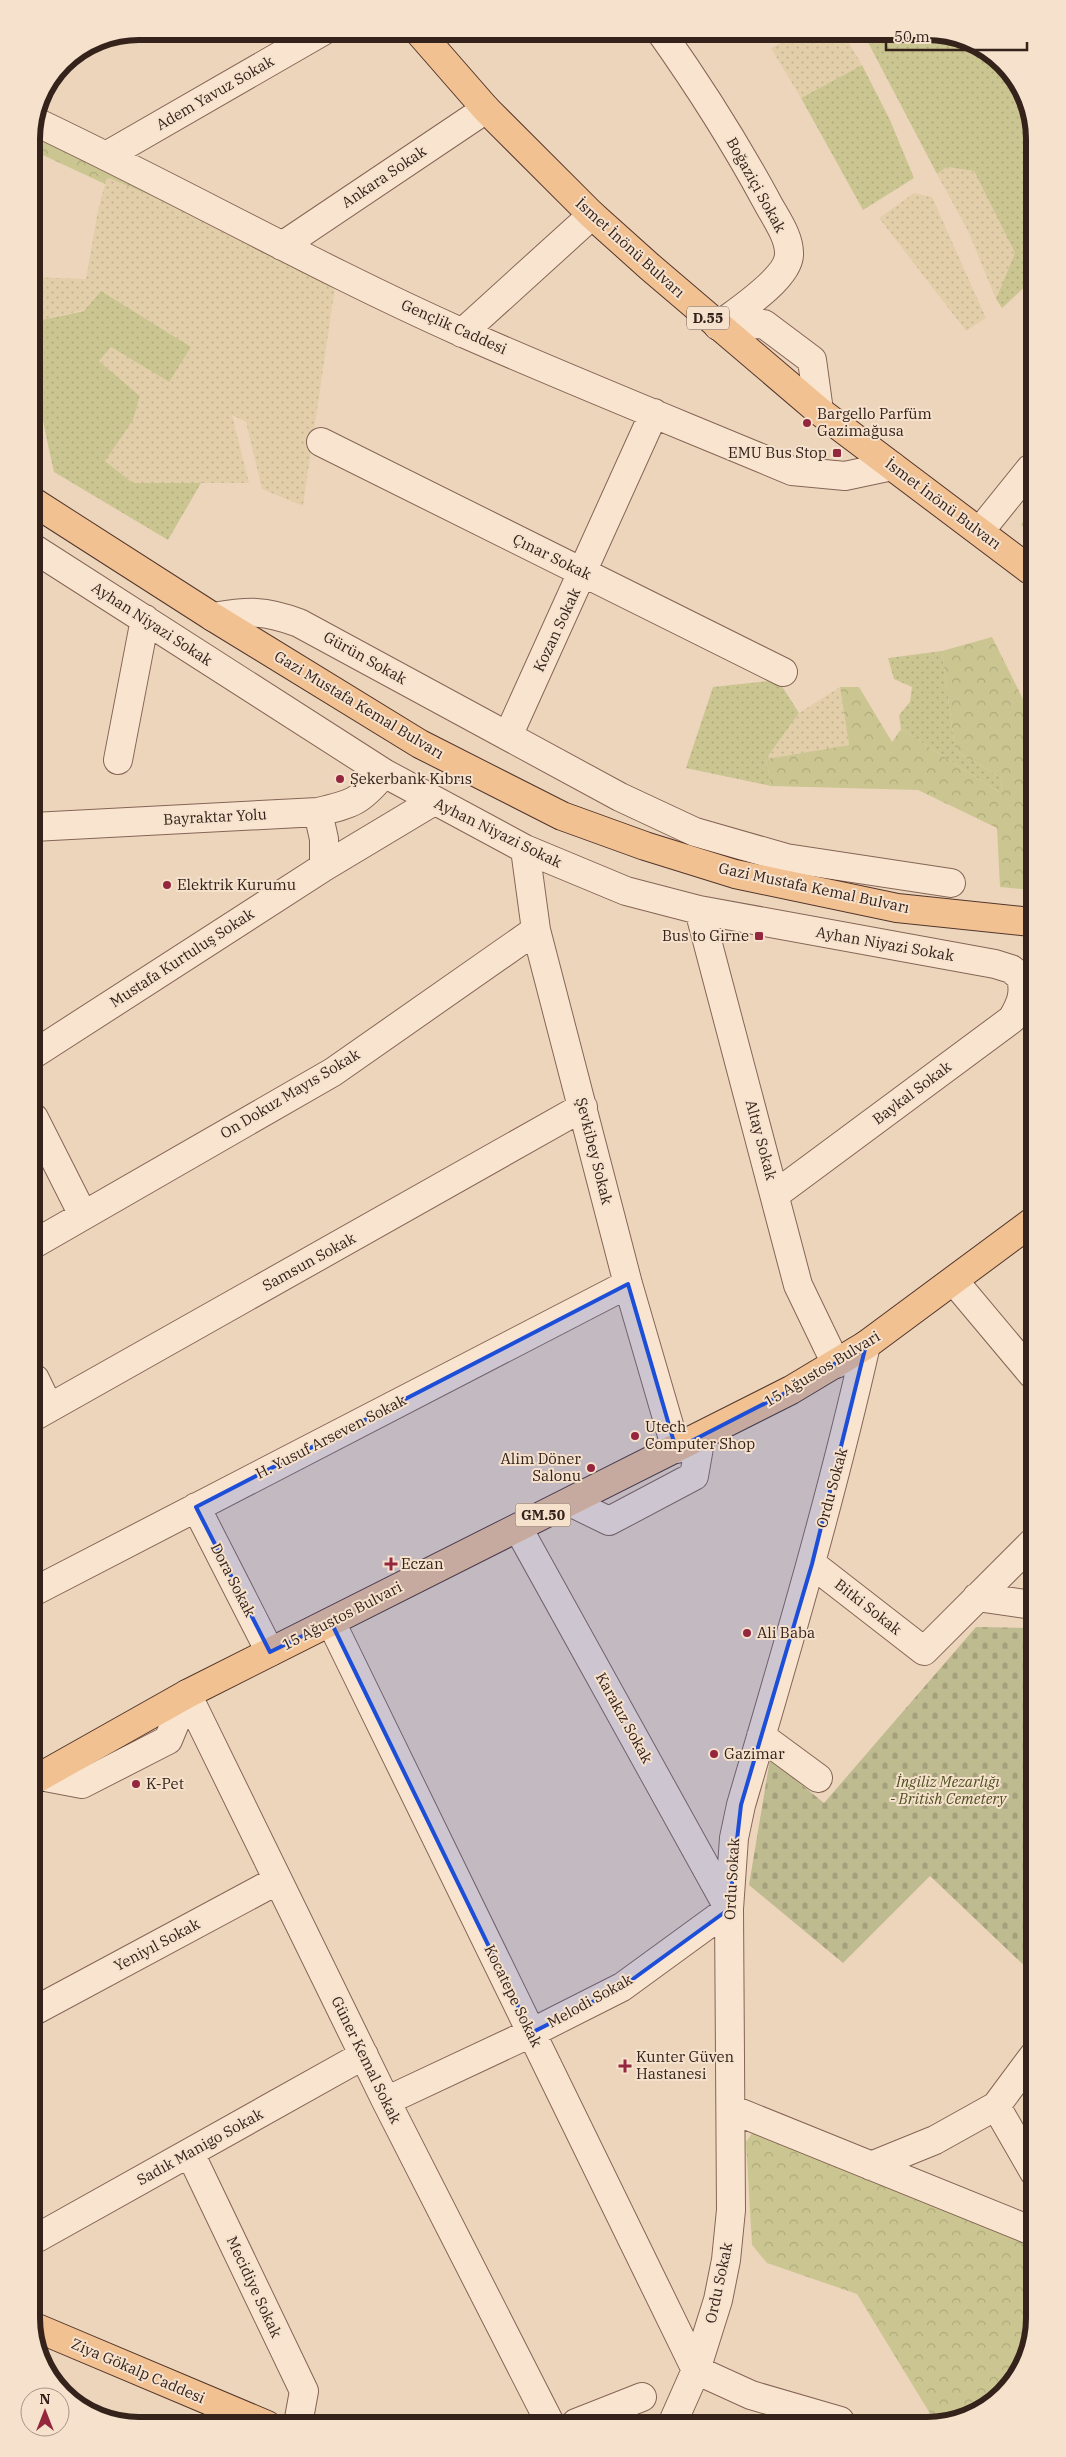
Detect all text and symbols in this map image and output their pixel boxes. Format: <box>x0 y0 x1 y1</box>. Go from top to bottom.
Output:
scale bar <box>886 20 1027 52</box>
text: 50 m <box>894 27 930 46</box>
street label: Adem Yavuz Sokak <box>152 51 277 134</box>
street label: Boğaziçi Sokak <box>722 134 791 236</box>
street label: Ankara Sokak <box>338 141 430 212</box>
street label: İsmet İnönü Bulvarı <box>572 194 689 302</box>
street label: Gençlik Caddesi <box>398 295 510 358</box>
road number: D.55 <box>687 306 729 330</box>
place label: Bargello Parfüm Gazimağusa <box>817 404 932 440</box>
marker: Bargello Parfüm Gazimağusa <box>801 417 813 429</box>
place label: EMU Bus Stop <box>728 443 827 462</box>
marker: EMU Bus Stop <box>831 447 843 459</box>
street label: İsmet İnönü Bulvarı <box>882 454 1005 554</box>
street label: Çınar Sokak <box>510 529 595 584</box>
street label: Ayhan Niyazi Sokak <box>88 578 216 670</box>
street label: Kozan Sokak <box>529 585 584 675</box>
street label: Gürün Sokak <box>320 627 410 688</box>
street label: Gazi Mustafa Kemal Bulvarı <box>271 646 448 763</box>
place label: Şekerbank Kıbrıs <box>350 769 472 788</box>
marker: Şekerbank Kıbrıs <box>334 773 346 785</box>
street label: Ayhan Niyazi Sokak <box>431 793 565 872</box>
street label: Bayraktar Yolu <box>163 804 267 829</box>
street label: Gazi Mustafa Kemal Bulvarı <box>717 858 911 917</box>
place label: Elektrik Kurumu <box>177 875 296 894</box>
marker: Elektrik Kurumu <box>161 879 173 891</box>
street label: Mustafa Kurtuluş Sokak <box>106 904 258 1011</box>
street label: Ayhan Niyazi Sokak <box>815 922 956 965</box>
place label: Bus to Girne <box>662 926 749 945</box>
marker: Bus to Girne <box>753 930 765 942</box>
street label: On Dokuz Mayıs Sokak <box>216 1044 363 1143</box>
street label: Baykal Sokak <box>868 1057 955 1128</box>
street label: Şevkibey Sokak <box>572 1095 617 1207</box>
street label: Altay Sokak <box>742 1098 781 1182</box>
street label: Samsun Sokak <box>259 1228 359 1295</box>
street label: 15 Ağustos Bulvari <box>760 1326 883 1411</box>
street label: H. Yusuf Arseven Sokak <box>252 1390 410 1483</box>
place label: Utech Computer Shop <box>645 1417 755 1453</box>
marker: Utech Computer Shop <box>629 1430 641 1442</box>
street label: Ordu Sokak <box>812 1445 851 1530</box>
place label: Alim Döner Salonu <box>501 1449 581 1485</box>
marker: Alim Döner Salonu <box>585 1462 597 1474</box>
road number: GM.50 <box>516 1504 570 1526</box>
street label: Dora Sokak <box>207 1540 260 1620</box>
place label: Eczan <box>401 1554 444 1573</box>
marker: Eczan <box>385 1558 397 1570</box>
street label: Bitki Sokak <box>831 1574 906 1639</box>
street label: 15 Ağustos Bulvari <box>279 1577 405 1654</box>
place label: Ali Baba <box>757 1623 815 1642</box>
marker: Ali Baba <box>741 1627 753 1639</box>
street label: Karakız Sokak <box>592 1669 657 1767</box>
place label: Gazimar <box>724 1744 785 1763</box>
marker: Gazimar <box>708 1748 720 1760</box>
park label: İngiliz Mezarlığı - British Cemetery <box>890 1772 1007 1808</box>
place label: K-Pet <box>146 1774 184 1793</box>
marker: K-Pet <box>130 1778 142 1790</box>
street label: Ordu Sokak <box>720 1837 743 1921</box>
street label: Yeniyıl Sokak <box>111 1914 203 1975</box>
street label: Kocatepe Sokak <box>480 1941 547 2050</box>
street label: Melodi Sokak <box>544 1969 636 2032</box>
street label: Güner Kemal Sokak <box>327 1993 406 2127</box>
place label: Kunter Güven Hastanesi <box>636 2047 735 2083</box>
marker: Kunter Güven Hastanesi <box>618 2059 632 2073</box>
street label: Sadık Manigo Sokak <box>133 2104 267 2189</box>
street label: Mecidiye Sokak <box>223 2233 286 2341</box>
street label: Ordu Sokak <box>701 2240 736 2325</box>
street label: Ziya Gökalp Caddesi <box>69 2334 208 2407</box>
north arrow <box>20 2387 70 2437</box>
text: N <box>39 2390 51 2408</box>

